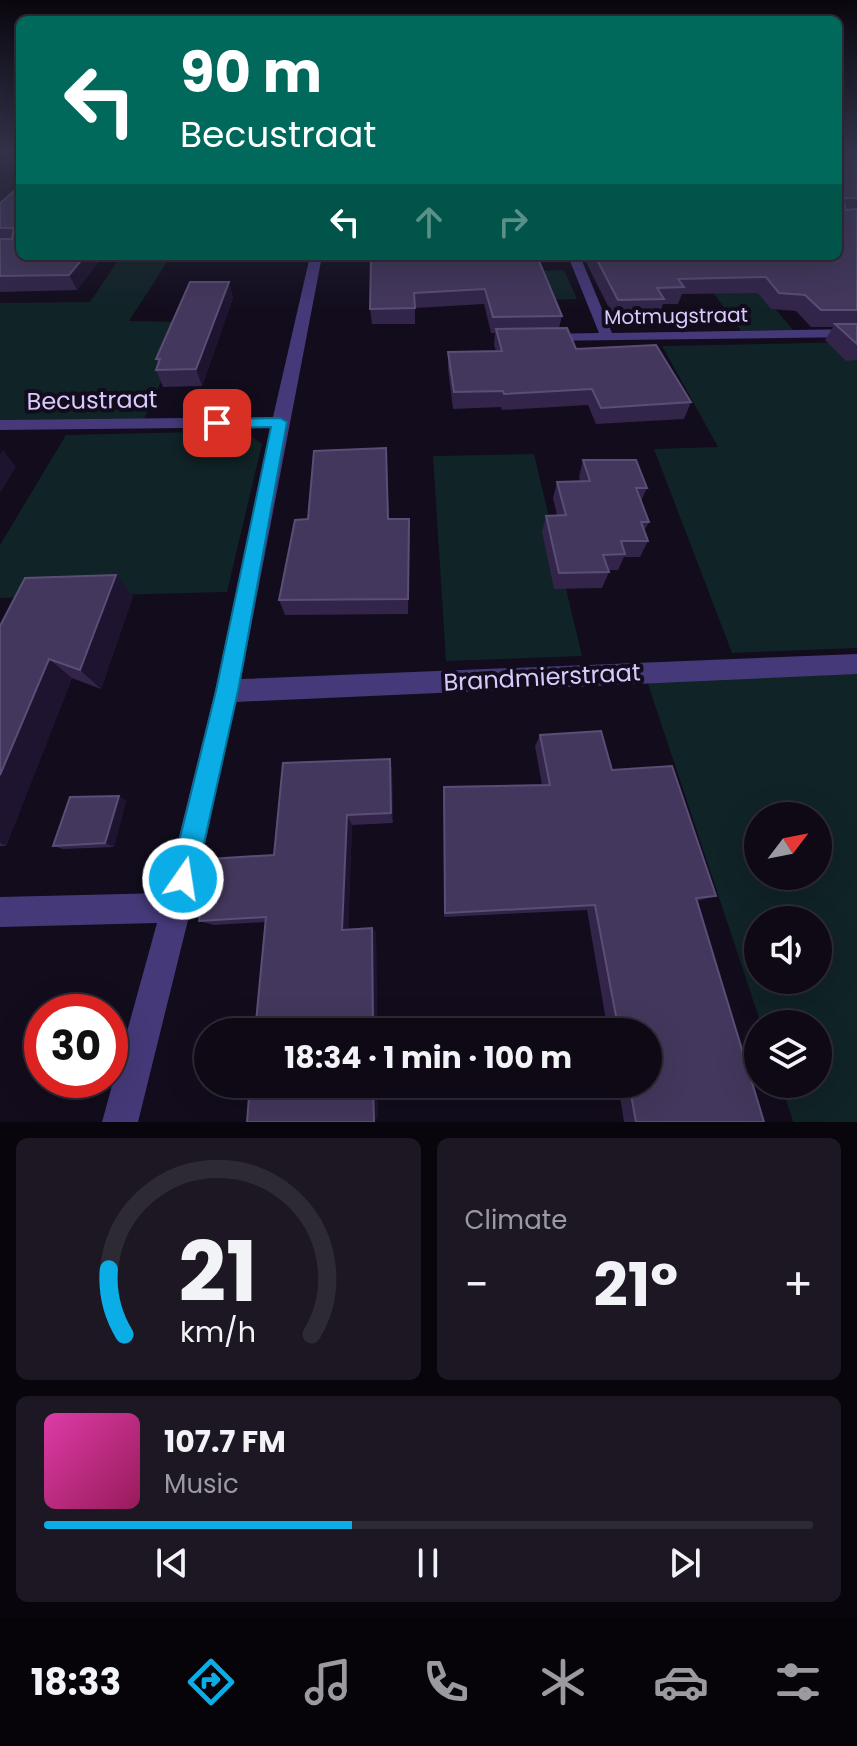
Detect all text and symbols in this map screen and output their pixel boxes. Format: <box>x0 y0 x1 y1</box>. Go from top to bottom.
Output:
text: 90 m <box>180 33 322 112</box>
icon: left <box>48 48 152 152</box>
text: Becustraat <box>180 109 376 160</box>
icon: left <box>323 200 367 244</box>
icon: ahead <box>407 200 451 244</box>
icon: right <box>491 200 535 244</box>
street label: Motmugstraat <box>604 301 748 331</box>
street label: Becustraat <box>26 382 158 418</box>
pin <box>183 389 251 457</box>
icon: arrive <box>195 401 239 445</box>
street label: Brandmierstraat <box>443 655 641 699</box>
north arrow <box>744 802 832 890</box>
map controls <box>744 802 832 1098</box>
position arrow <box>141 837 225 921</box>
button: sound <box>744 906 832 994</box>
speed limit sign: 30 <box>24 994 128 1098</box>
button: layers <box>744 1010 832 1098</box>
text: 18:34 · 1 min · 100 m <box>284 1036 572 1079</box>
text: Climate <box>465 1202 567 1238</box>
text: 21 <box>179 1214 258 1330</box>
text: 21° <box>594 1243 678 1327</box>
text: − <box>465 1254 489 1315</box>
text: + <box>783 1254 813 1315</box>
text: km/h <box>180 1312 256 1352</box>
text: 107.7 FM <box>164 1420 286 1463</box>
text: Music <box>164 1466 239 1502</box>
icon: previous <box>150 1541 194 1585</box>
icon: pause <box>406 1541 450 1585</box>
icon: next <box>663 1541 707 1585</box>
icon: directions <box>183 1654 239 1710</box>
icon: music <box>300 1654 356 1710</box>
icon: phone <box>418 1654 474 1710</box>
icon: climate <box>535 1654 591 1710</box>
icon: car <box>653 1654 709 1710</box>
icon: filters <box>770 1654 826 1710</box>
text: 18:33 <box>31 1657 121 1708</box>

